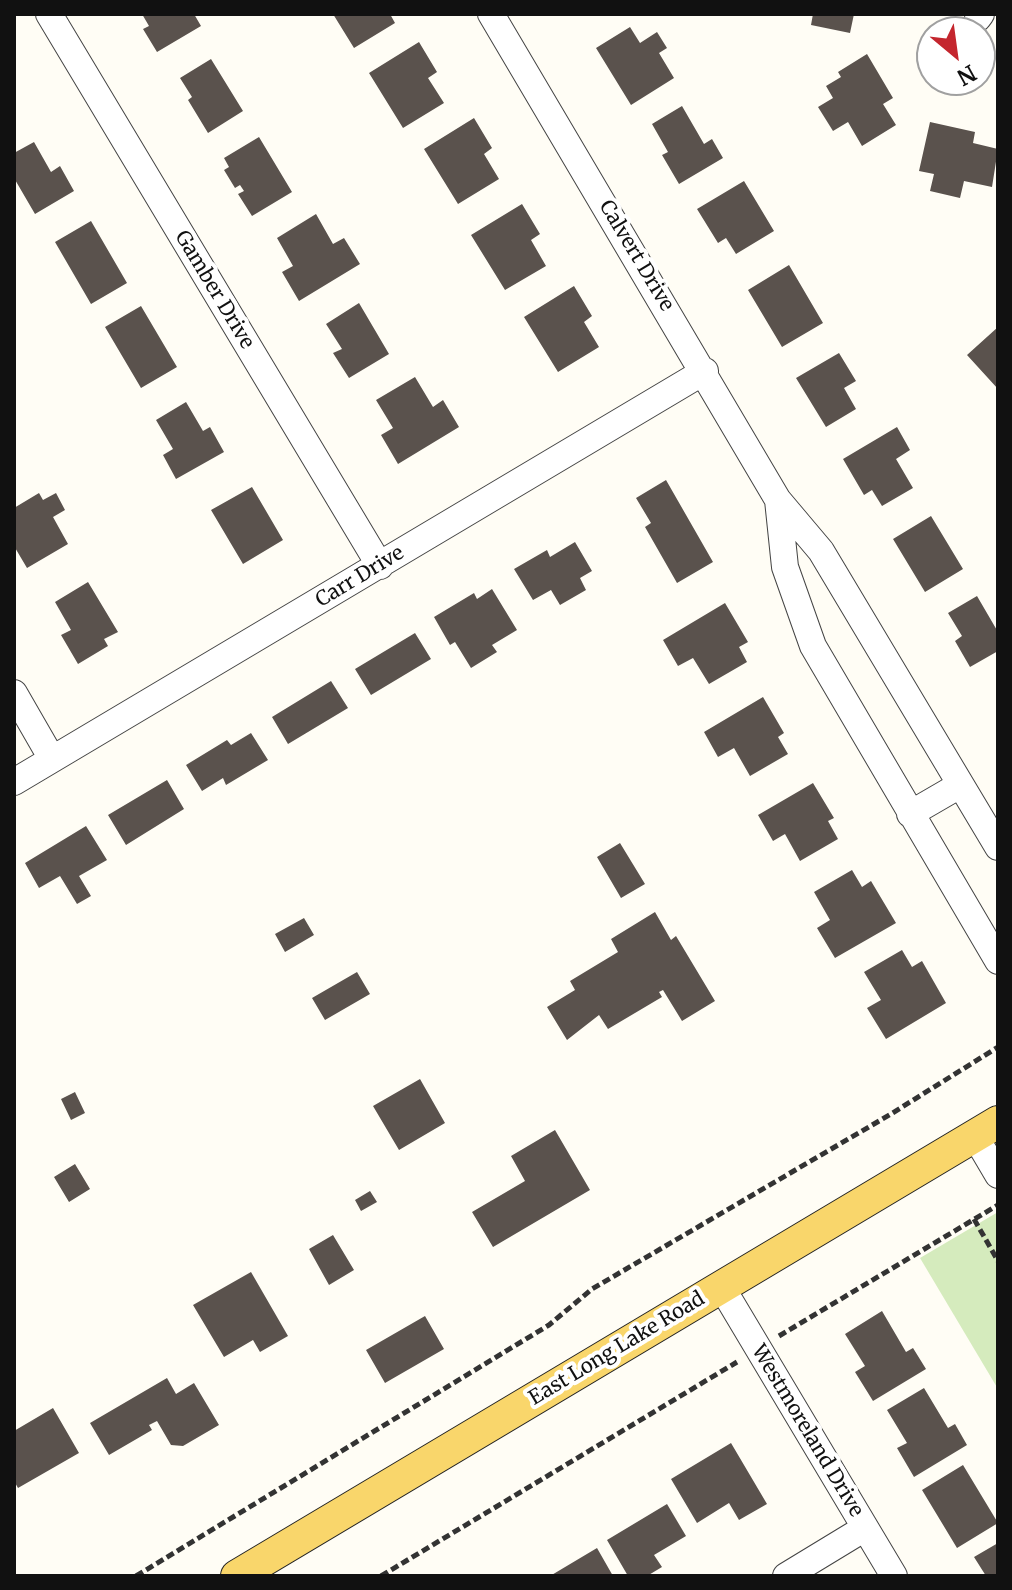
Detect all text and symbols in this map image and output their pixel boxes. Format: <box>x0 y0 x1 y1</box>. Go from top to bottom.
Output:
north arrow <box>916 16 996 96</box>
text: N <box>952 59 981 92</box>
street label: Calvert Drive <box>594 196 678 316</box>
street label: Gamber Drive <box>169 227 259 353</box>
street label: Carr Drive <box>312 541 408 613</box>
street label: East Long Lake Road <box>525 1287 709 1411</box>
street label: Westmoreland Drive <box>746 1341 868 1521</box>

